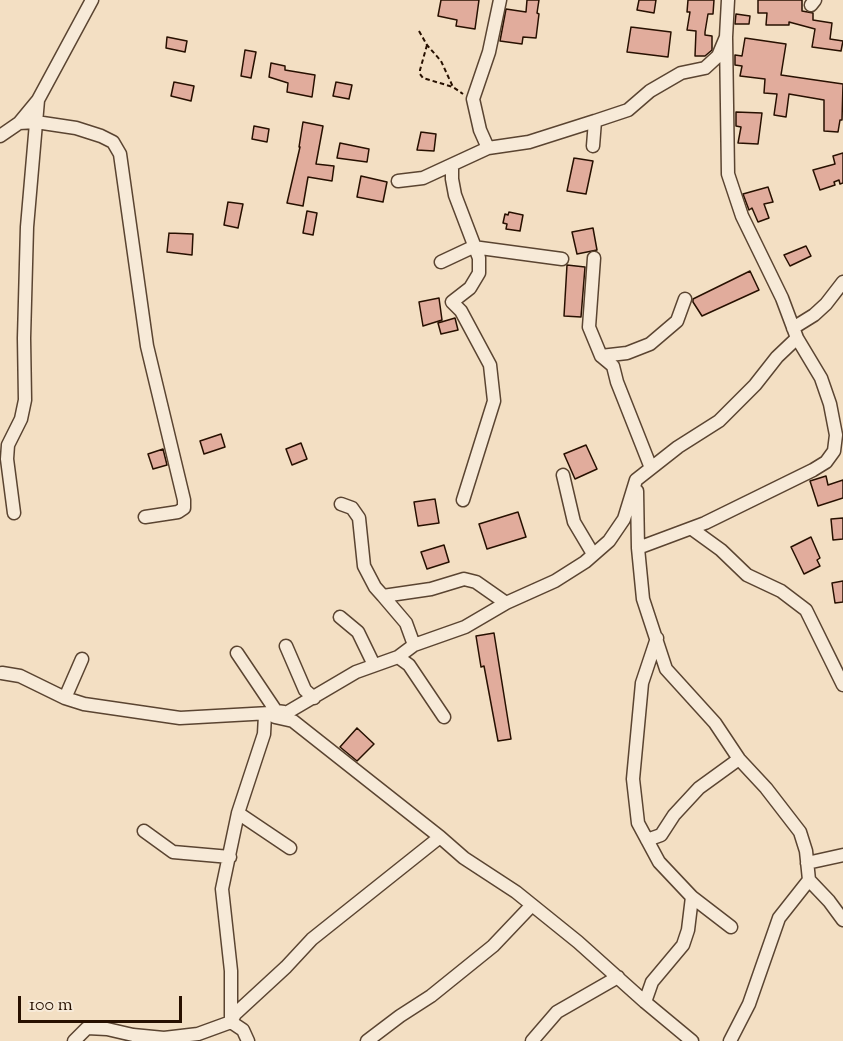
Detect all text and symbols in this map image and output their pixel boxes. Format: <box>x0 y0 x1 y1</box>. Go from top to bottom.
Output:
scale bar <box>21 984 184 1022</box>
text: 100 m <box>29 993 73 1019</box>

